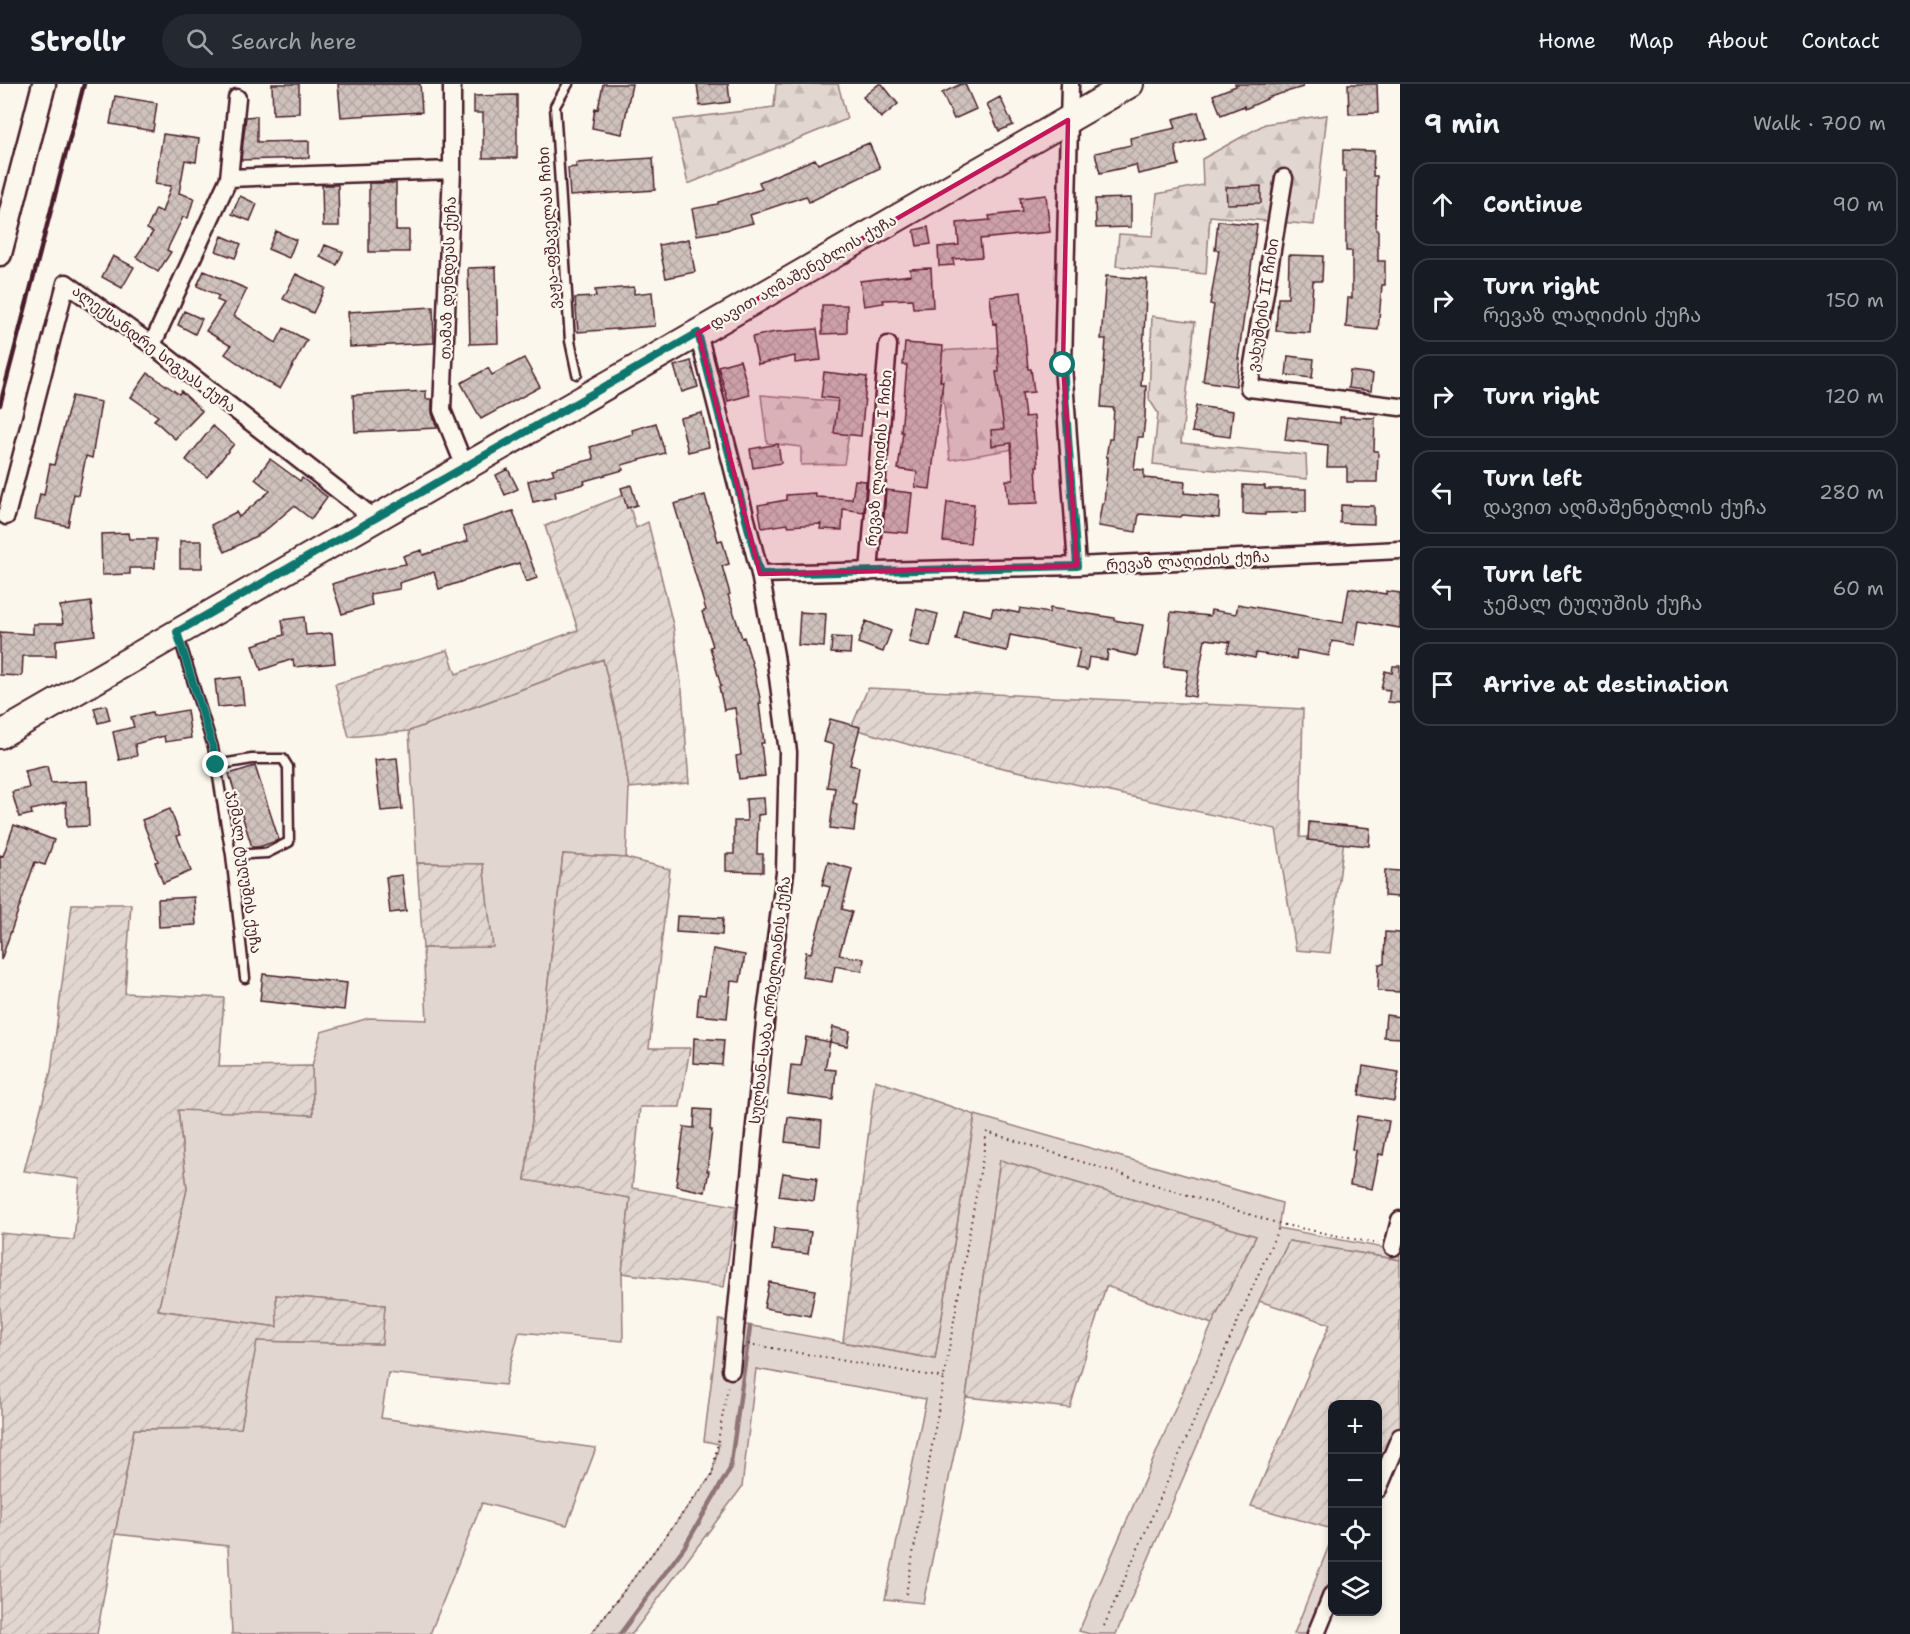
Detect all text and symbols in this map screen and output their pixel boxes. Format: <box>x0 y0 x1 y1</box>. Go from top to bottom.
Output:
search box <box>162 14 582 68</box>
text: Strollr <box>30 22 126 60</box>
icon: search <box>183 25 216 58</box>
text: Search here <box>231 27 357 56</box>
text: Home <box>1538 27 1596 55</box>
text: Map <box>1629 27 1674 55</box>
text: About <box>1707 27 1768 55</box>
text: Contact <box>1801 27 1880 55</box>
text: 9 min <box>1424 106 1500 141</box>
text: Walk · 700 m <box>1753 110 1886 136</box>
street label: ვაჟა-ფშაველას ჩიხი <box>533 146 565 310</box>
icon: ahead <box>1426 188 1459 221</box>
text: Continue <box>1483 190 1583 219</box>
text: 90 m <box>1832 191 1884 217</box>
street label: თამაზ დუნდუას ქუჩა <box>435 196 461 360</box>
street label: დავით აღმაშენებლის ქუჩა <box>706 210 900 334</box>
street label: ვახუშტის II ჩიხი <box>1243 237 1283 373</box>
text: Turn right <box>1483 272 1600 301</box>
street label: ალექსანდრე სიგუას ქუჩა <box>68 281 240 417</box>
icon: right <box>1426 284 1459 317</box>
text: 150 m <box>1826 287 1884 313</box>
text: რევაზ ლაღიძის ქუჩა <box>1483 302 1701 328</box>
route start <box>1049 351 1075 377</box>
street label: რევაზ ლაღიძის I ჩიხი <box>861 369 897 547</box>
icon: right <box>1426 380 1459 413</box>
text: Turn right <box>1483 382 1600 411</box>
text: 120 m <box>1825 383 1884 409</box>
text: Turn left <box>1483 464 1582 493</box>
icon: left <box>1426 476 1459 509</box>
text: 280 m <box>1819 479 1884 505</box>
text: დავით აღმაშენებლის ქუჩა <box>1483 494 1767 520</box>
street label: რევაზ ლაღიძის ქუჩა <box>1106 547 1270 575</box>
text: Turn left <box>1483 560 1582 589</box>
icon: left <box>1426 572 1459 605</box>
text: 60 m <box>1832 575 1884 601</box>
text: ჯემალ ტუღუშის ქუჩა <box>1483 590 1703 616</box>
icon: arrive <box>1426 668 1459 701</box>
text: Arrive at destination <box>1483 670 1729 699</box>
route end <box>202 751 228 777</box>
street label: ჯემალ ტუღუშის ქუჩა <box>224 789 266 955</box>
street label: სულხან-საბა ორბელიანის ქუჩა <box>745 875 795 1125</box>
map controls <box>1328 1400 1382 1616</box>
button: + <box>1328 1400 1382 1454</box>
button: − <box>1328 1454 1382 1508</box>
button: locate <box>1328 1508 1382 1562</box>
button: layers <box>1328 1562 1382 1616</box>

